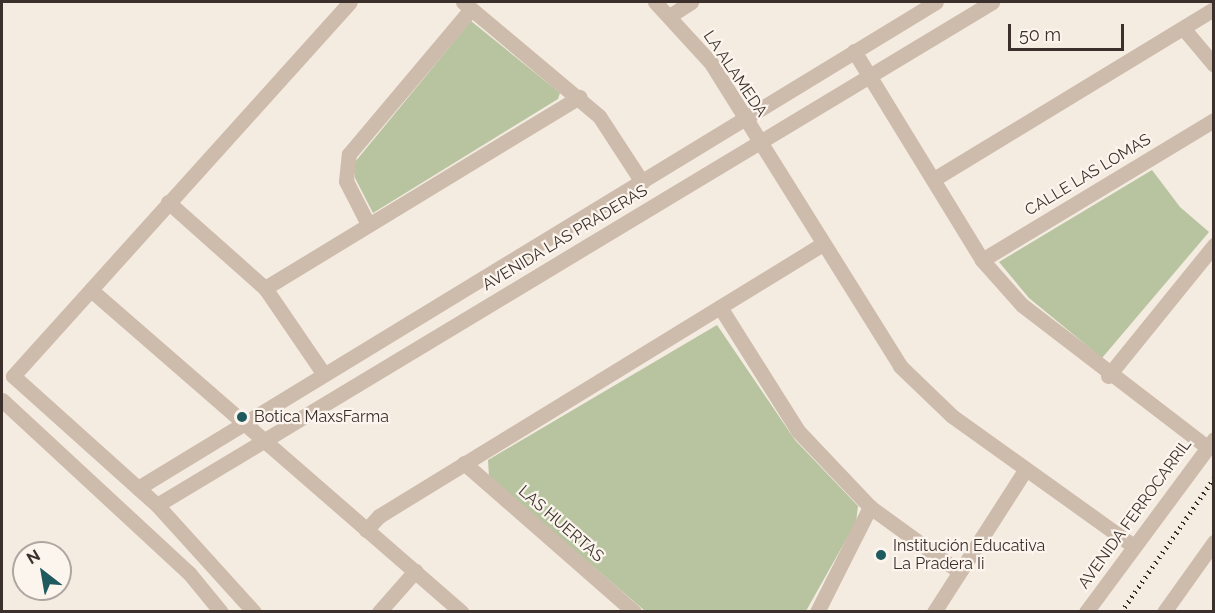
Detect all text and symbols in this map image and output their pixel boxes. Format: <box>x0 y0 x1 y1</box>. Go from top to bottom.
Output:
scale bar <box>1011 12 1126 50</box>
text: 50 m <box>1019 24 1061 45</box>
street label: LA ALAMEDA <box>699 27 771 121</box>
street label: CALLE LAS LOMAS <box>1022 130 1154 220</box>
street label: AVENIDA LAS PRADERAS <box>479 181 651 295</box>
place label: Botica MaxsFarma <box>254 407 389 427</box>
marker: Botica MaxsFarma <box>235 410 249 424</box>
street label: AVENIDA FERROCARRIL <box>1074 435 1196 593</box>
street label: LAS HUERTAS <box>514 482 608 566</box>
place label: Institución Educativa La Pradera Ii <box>893 536 1045 574</box>
north arrow <box>12 541 72 601</box>
text: N <box>23 546 44 568</box>
marker: Institución Educativa La Pradera Ii <box>874 548 888 562</box>

